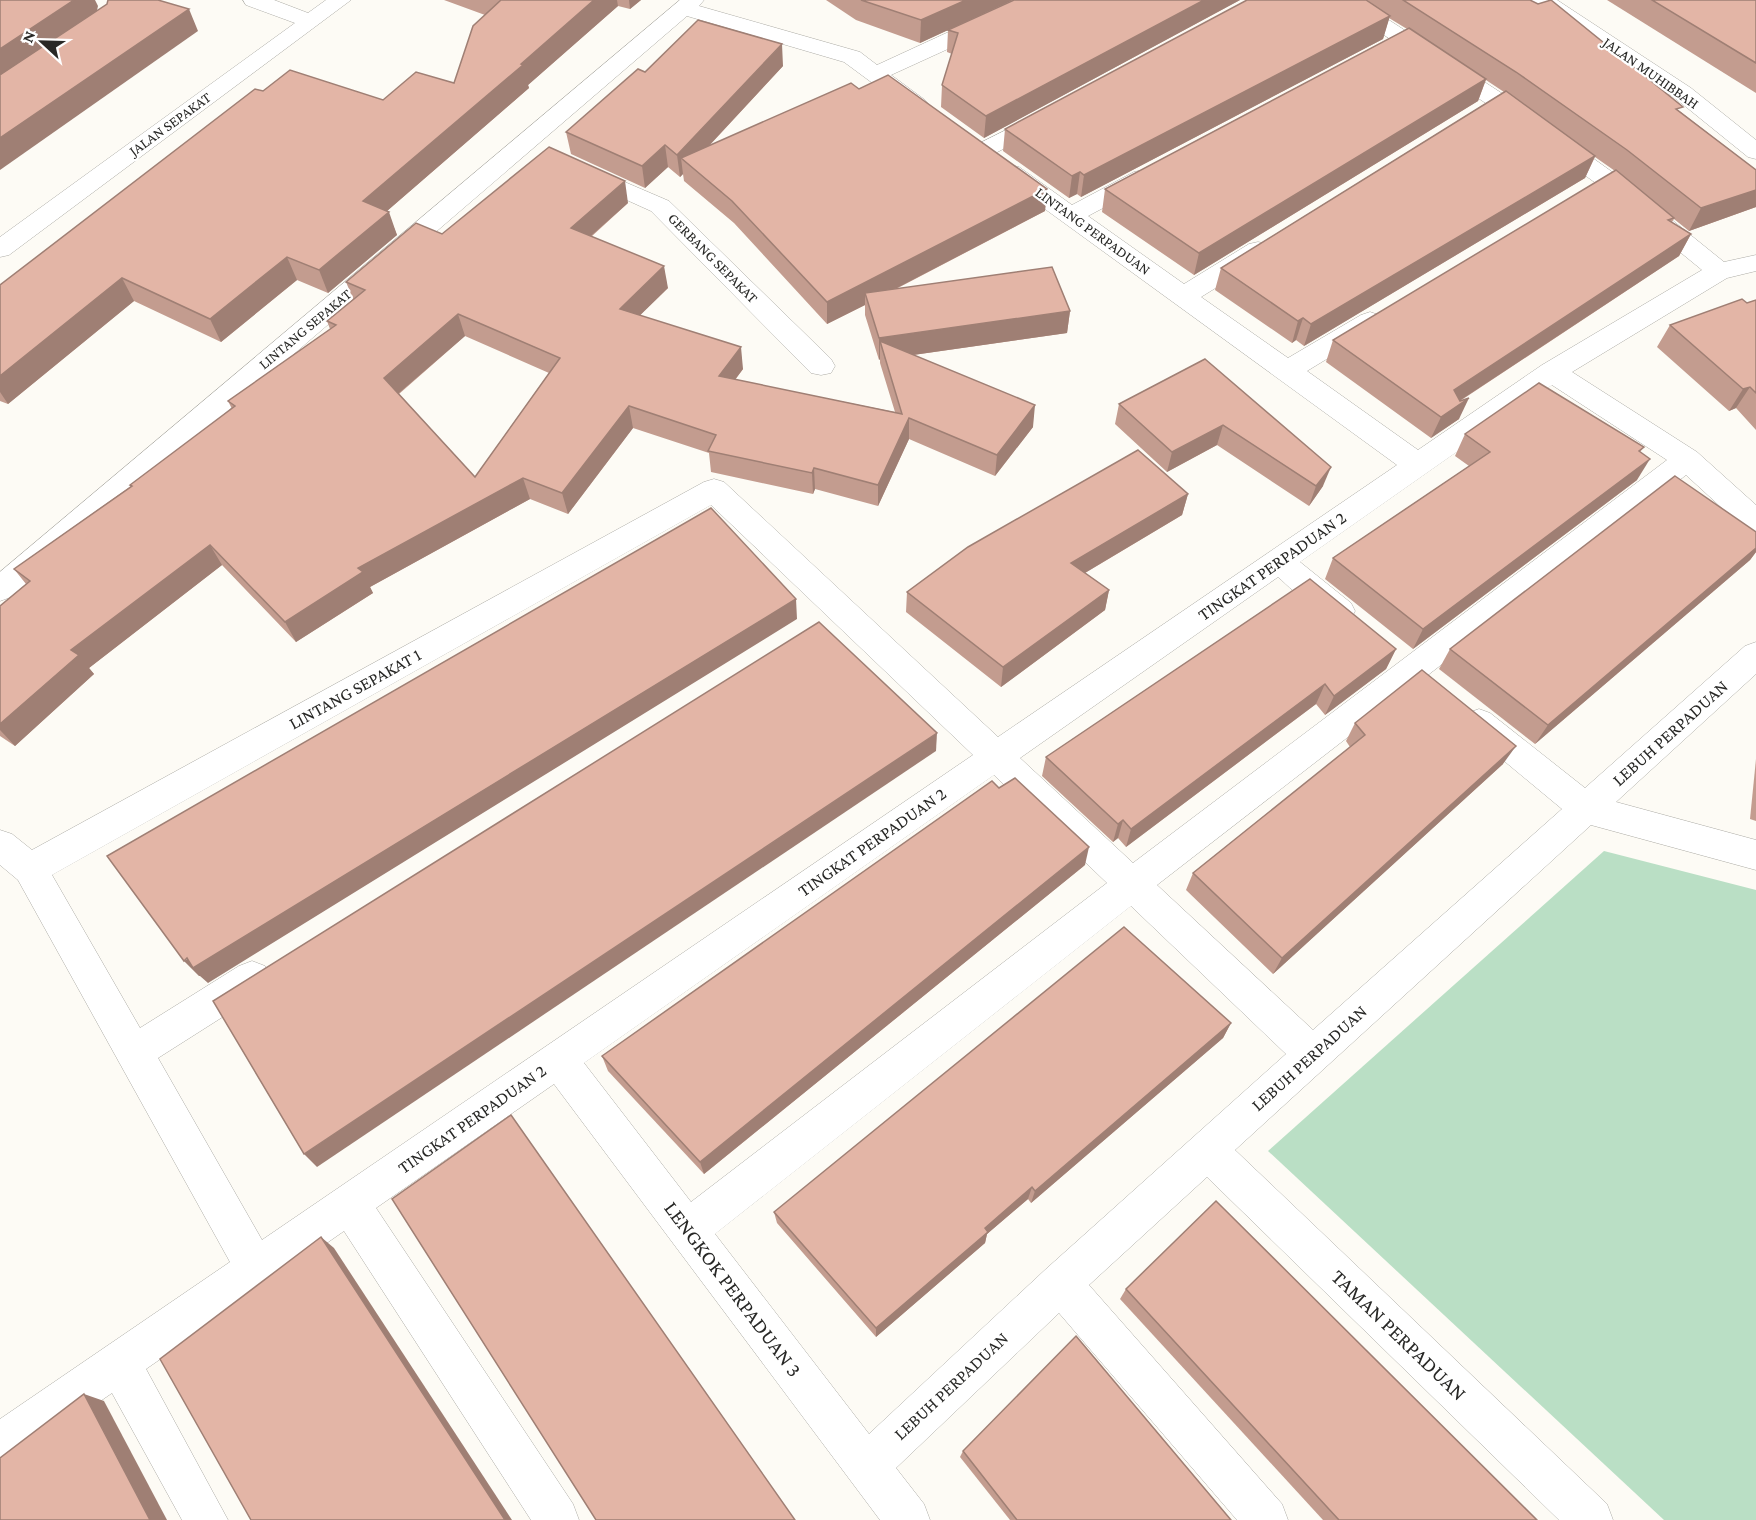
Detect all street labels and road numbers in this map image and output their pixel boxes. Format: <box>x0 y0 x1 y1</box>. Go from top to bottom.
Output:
street label: JALAN MUHIBBAH <box>1598 33 1702 113</box>
street label: JALAN SEPAKAT <box>124 89 214 161</box>
street label: LINTANG PERPADUAN <box>1033 184 1154 278</box>
street label: GERBANG SEPAKAT <box>665 210 761 306</box>
street label: LINTANG SEPAKAT <box>256 286 354 372</box>
street label: TINGKAT PERPADUAN 2 <box>1194 507 1350 625</box>
street label: LINTANG SEPAKAT 1 <box>285 644 425 734</box>
street label: LEBUH PERPADUAN <box>1608 676 1732 790</box>
street label: TINGKAT PERPADUAN 2 <box>794 783 950 901</box>
street label: LEBUH PERPADUAN <box>1247 1001 1371 1115</box>
street label: TINGKAT PERPADUAN 2 <box>394 1060 550 1178</box>
street label: LENGKOK PERPADUAN 3 <box>659 1197 807 1381</box>
street label: TAMAN PERPADUAN <box>1327 1264 1471 1406</box>
street label: LEBUH PERPADUAN <box>890 1328 1012 1444</box>

